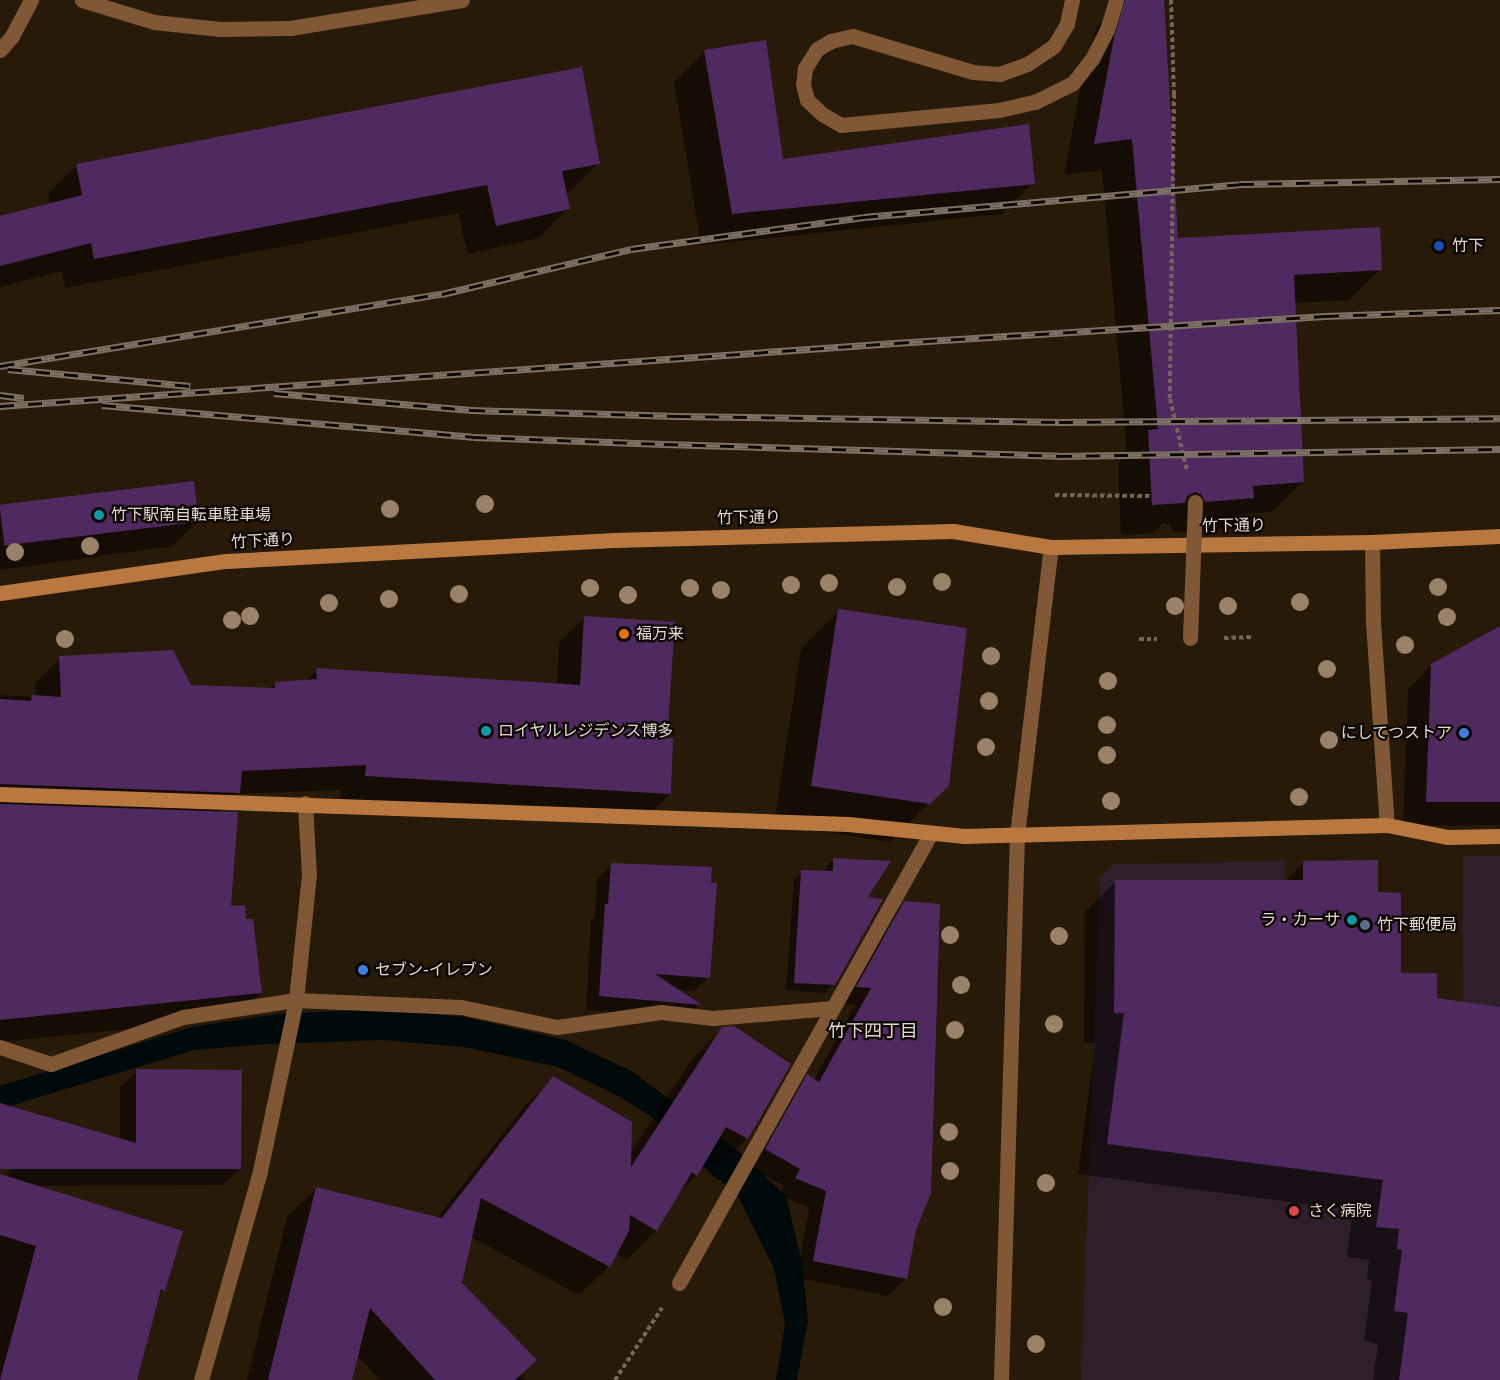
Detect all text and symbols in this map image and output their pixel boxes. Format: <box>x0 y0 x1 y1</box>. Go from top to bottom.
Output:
place label: 竹下 <box>1452 236 1484 256</box>
marker: 竹下 <box>1430 237 1448 255</box>
place label: 竹下駅南自転車駐車場 <box>111 505 271 525</box>
marker: 竹下駅南自転車駐車場 <box>92 508 106 522</box>
street label: 竹下通り <box>717 508 781 528</box>
street label: 竹下通り <box>1202 516 1266 536</box>
street label: 竹下通り <box>231 530 295 552</box>
place label: 福万来 <box>636 624 684 644</box>
marker: 福万来 <box>617 627 631 641</box>
place label: ロイヤルレジデンス博多 <box>498 721 674 741</box>
place label: にしてつストア <box>1340 723 1452 743</box>
marker: ロイヤルレジデンス博多 <box>479 724 493 738</box>
marker: にしてつストア <box>1457 726 1471 740</box>
place label: ラ・カーサ <box>1260 910 1340 930</box>
marker: ラ・カーサ <box>1345 913 1359 927</box>
place label: 竹下郵便局 <box>1377 915 1457 935</box>
marker: 竹下郵便局 <box>1358 918 1372 932</box>
place label: セブン-イレブン <box>375 960 493 980</box>
marker: セブン-イレブン <box>356 963 370 977</box>
district label: 竹下四丁目 <box>828 1020 918 1042</box>
place label: さく病院 <box>1308 1201 1372 1221</box>
marker: さく病院 <box>1285 1202 1303 1220</box>

